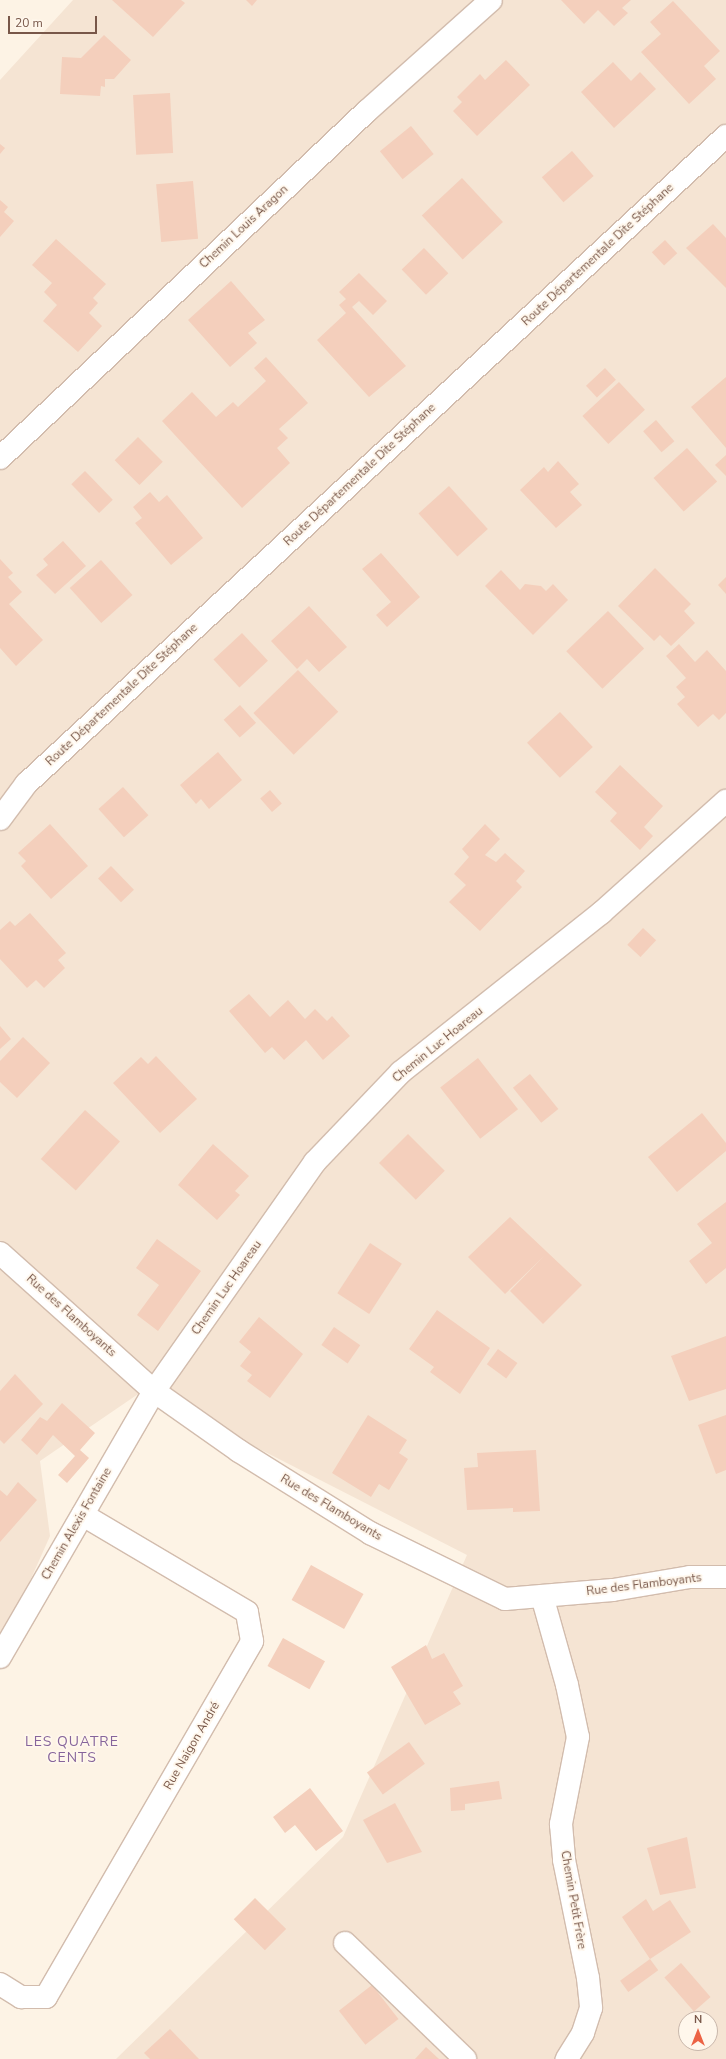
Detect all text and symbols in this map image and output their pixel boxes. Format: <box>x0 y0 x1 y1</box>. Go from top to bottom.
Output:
scale bar <box>10 8 99 34</box>
text: 20 m <box>15 15 43 31</box>
street label: Route Départementale Dite Stéphane <box>519 181 677 329</box>
street label: Chemin Louis Aragon <box>197 182 291 272</box>
street label: Route Départementale Dite Stéphane <box>281 401 439 549</box>
street label: Route Départementale Dite Stéphane <box>43 621 201 769</box>
street label: Chemin Luc Hoareau <box>390 1004 486 1086</box>
street label: Chemin Luc Hoareau <box>189 1238 265 1338</box>
street label: Rue des Flamboyants <box>23 1272 119 1360</box>
street label: Chemin Alexis Fontaine <box>39 1465 115 1583</box>
street label: Rue des Flamboyants <box>278 1472 384 1544</box>
street label: Rue des Flamboyants <box>586 1571 702 1599</box>
street label: Rue Naigon André <box>161 1700 223 1792</box>
district label: LES QUATRE CENTS <box>25 1734 119 1766</box>
street label: Chemin Petit Frère <box>557 1850 589 1950</box>
north arrow <box>678 2011 718 2051</box>
text: N <box>694 2012 702 2027</box>

